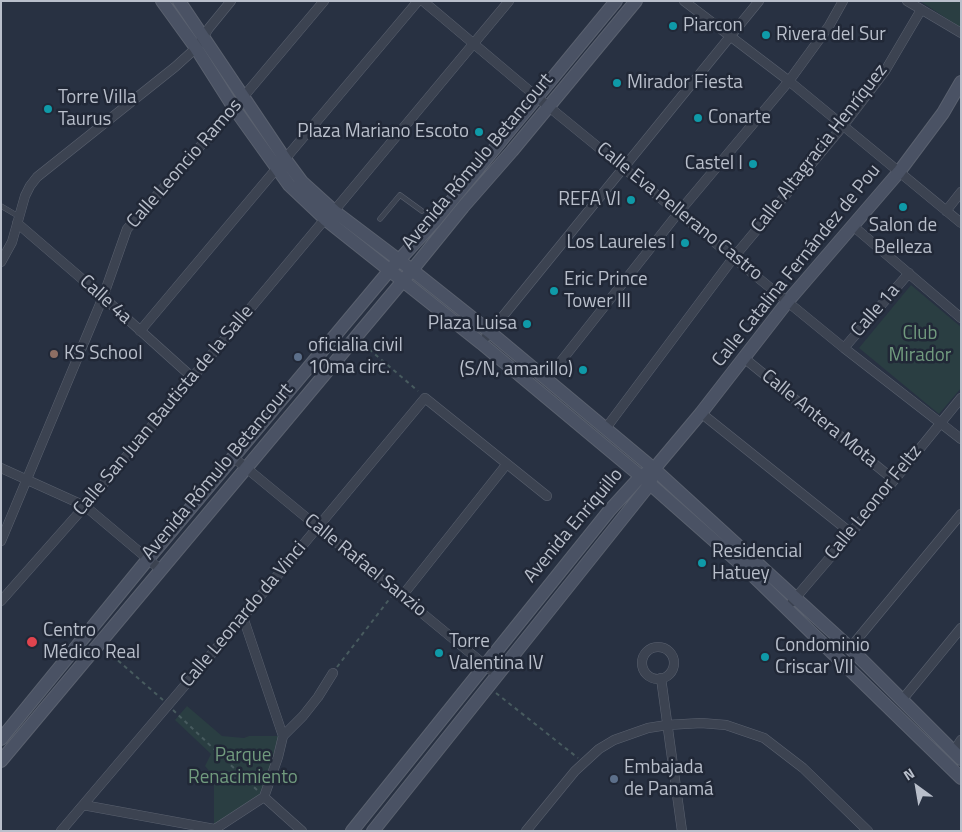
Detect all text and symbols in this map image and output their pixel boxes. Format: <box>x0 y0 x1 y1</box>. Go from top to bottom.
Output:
place label: Piarcon <box>683 15 743 37</box>
marker: Piarcon <box>667 20 679 32</box>
place label: Rivera del Sur <box>776 24 886 46</box>
marker: Rivera del Sur <box>760 29 772 41</box>
street label: Calle Altagracia Henríquez <box>747 60 893 238</box>
street label: Avenida Rómulo Betancourt <box>398 69 558 255</box>
place label: Mirador Fiesta <box>627 72 743 94</box>
marker: Mirador Fiesta <box>611 77 623 89</box>
place label: Torre Villa Taurus <box>58 87 137 131</box>
street label: Calle Leoncio Ramos <box>123 95 247 233</box>
marker: Torre Villa Taurus <box>42 103 54 115</box>
place label: Conarte <box>708 107 771 129</box>
marker: Conarte <box>692 112 704 124</box>
place label: Plaza Mariano Escoto <box>297 121 469 143</box>
marker: Plaza Mariano Escoto <box>473 126 485 138</box>
street label: Calle Eva Pellerano Castro <box>591 138 767 286</box>
place label: Castel I <box>685 153 743 175</box>
marker: Castel I <box>747 158 759 170</box>
street label: Calle Catalina Fernández de Pou <box>708 160 886 372</box>
place label: REFA VI <box>558 189 621 211</box>
marker: REFA VI <box>625 194 637 206</box>
marker: Salon de Belleza <box>897 201 909 213</box>
place label: Salon de Belleza <box>869 215 937 259</box>
place label: Los Laureles I <box>567 232 675 254</box>
marker: Los Laureles I <box>679 237 691 249</box>
place label: Eric Prince Tower III <box>564 269 648 313</box>
street label: Calle 4a <box>74 271 136 329</box>
street label: Calle 1a <box>847 280 905 342</box>
marker: Eric Prince Tower III <box>548 285 560 297</box>
street label: Calle San Juan Bautista de la Salle <box>69 301 259 521</box>
place label: Plaza Luisa <box>428 313 517 335</box>
marker: Plaza Luisa <box>521 318 533 330</box>
park label: Club Mirador <box>889 323 951 367</box>
place label: oficialia civil 10ma circ. <box>308 335 403 379</box>
place label: KS School <box>64 343 143 365</box>
marker: KS School <box>48 348 60 360</box>
marker: oficialia civil 10ma circ. <box>292 351 304 363</box>
place label: (S/N, amarillo) <box>459 359 573 381</box>
marker: (S/N, amarillo) <box>577 364 589 376</box>
street label: Calle Antera Mota <box>756 365 882 473</box>
street label: Avenida Rómulo Betancourt <box>138 379 298 565</box>
street label: Calle Leonor Feltz <box>821 441 927 565</box>
street label: Avenida Enriquillo <box>520 464 628 588</box>
street label: Calle Rafael Sanzio <box>299 510 431 622</box>
street label: Calle Leonardo da Vinci <box>176 538 312 692</box>
place label: Residencial Hatuey <box>712 541 802 585</box>
marker: Residencial Hatuey <box>696 557 708 569</box>
place label: Centro Médico Real <box>43 620 140 664</box>
place label: Torre Valentina IV <box>449 631 544 675</box>
marker: Centro Médico Real <box>25 635 39 649</box>
place label: Condominio Criscar VII <box>775 635 870 679</box>
marker: Torre Valentina IV <box>433 647 445 659</box>
marker: Condominio Criscar VII <box>759 651 771 663</box>
park label: Parque Renacimiento <box>188 745 298 789</box>
place label: Embajada de Panamá <box>624 757 714 801</box>
north arrow <box>892 762 942 812</box>
text: N <box>899 762 918 785</box>
marker: Embajada de Panamá <box>608 773 620 785</box>

